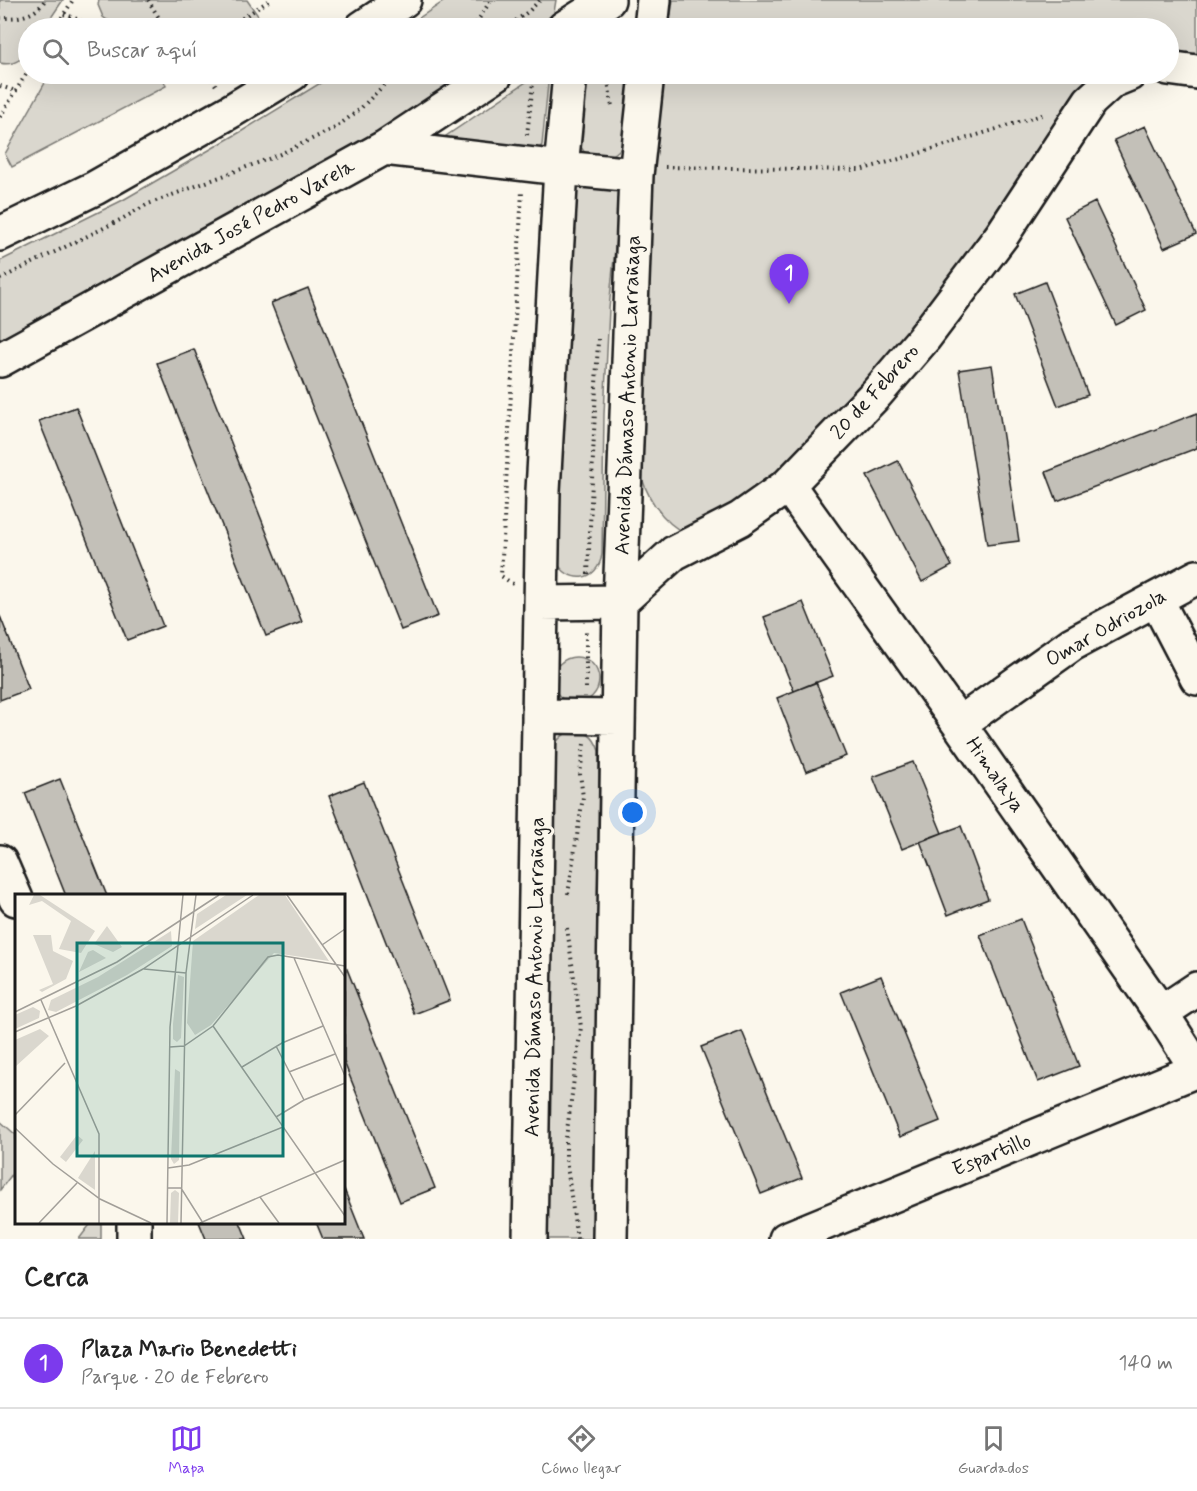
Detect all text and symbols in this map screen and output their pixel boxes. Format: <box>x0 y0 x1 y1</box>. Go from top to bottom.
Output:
search box <box>18 18 1179 84</box>
icon: search <box>39 35 72 68</box>
text: Buscar aquí <box>87 37 198 65</box>
street label: Avenida José Pedro Varela <box>142 152 360 290</box>
street label: Avenida Dámaso Antonio Larrañaga <box>608 234 648 556</box>
pin: 1 <box>770 254 808 304</box>
street label: 20 de Febrero <box>824 338 926 446</box>
street label: Omar Odriozola <box>1040 582 1172 674</box>
street label: Himalaya <box>959 732 1031 818</box>
your location <box>618 798 647 827</box>
street label: Avenida Dámaso Antonio Larrañaga <box>518 817 552 1137</box>
inset map <box>15 894 345 1224</box>
street label: Espartillo <box>948 1126 1036 1183</box>
text: Cerca <box>24 1261 89 1295</box>
text: Plaza Mario Benedetti <box>81 1336 297 1364</box>
text: 1 <box>39 1350 48 1377</box>
text: 140 m <box>1119 1350 1173 1377</box>
text: Parque · 20 de Febrero <box>81 1364 269 1391</box>
tab: Mapa <box>168 1422 205 1479</box>
tab: Cómo llegar <box>541 1422 621 1479</box>
tab: Guardados <box>958 1422 1029 1479</box>

